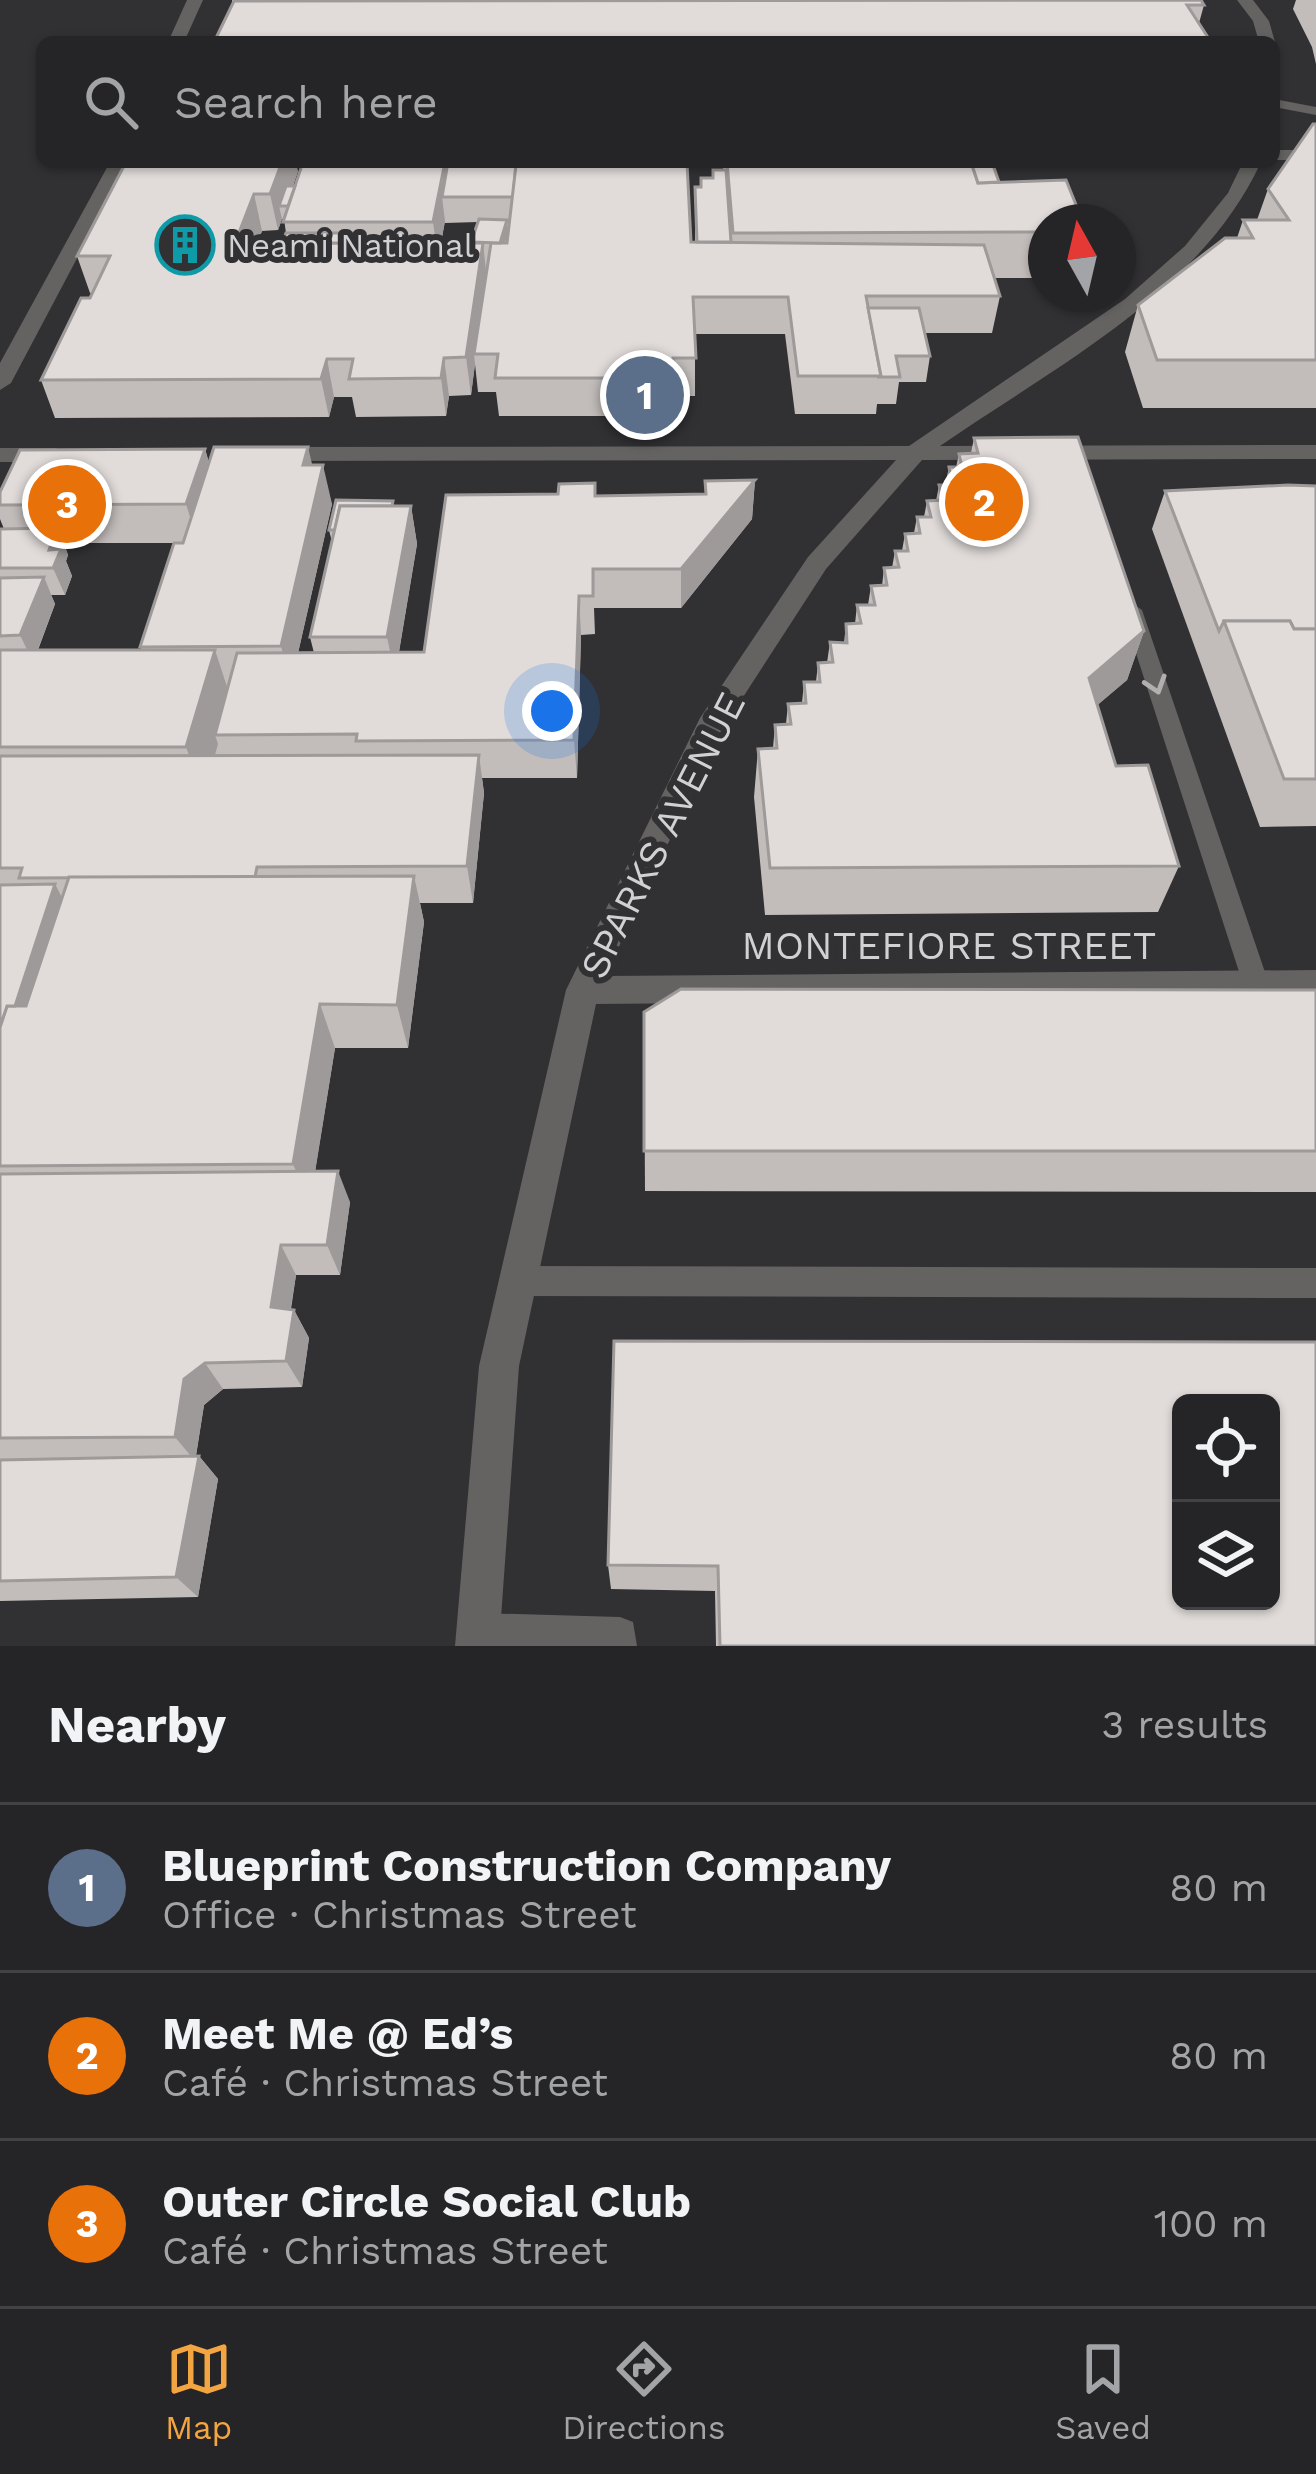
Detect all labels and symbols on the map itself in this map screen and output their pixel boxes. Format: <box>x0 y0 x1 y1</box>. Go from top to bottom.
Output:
north arrow <box>1028 204 1136 312</box>
building icon: Neami National <box>154 214 216 276</box>
place label: Neami National <box>227 226 474 265</box>
pin: 1 <box>606 350 684 440</box>
pin: 2 <box>945 457 1023 547</box>
pin: 3 <box>28 459 106 549</box>
one-way arrow <box>1142 674 1167 695</box>
your location <box>522 681 582 741</box>
street label: SPARKS AVENUE <box>571 685 754 986</box>
street label: MONTEFIORE STREET <box>742 923 1156 968</box>

